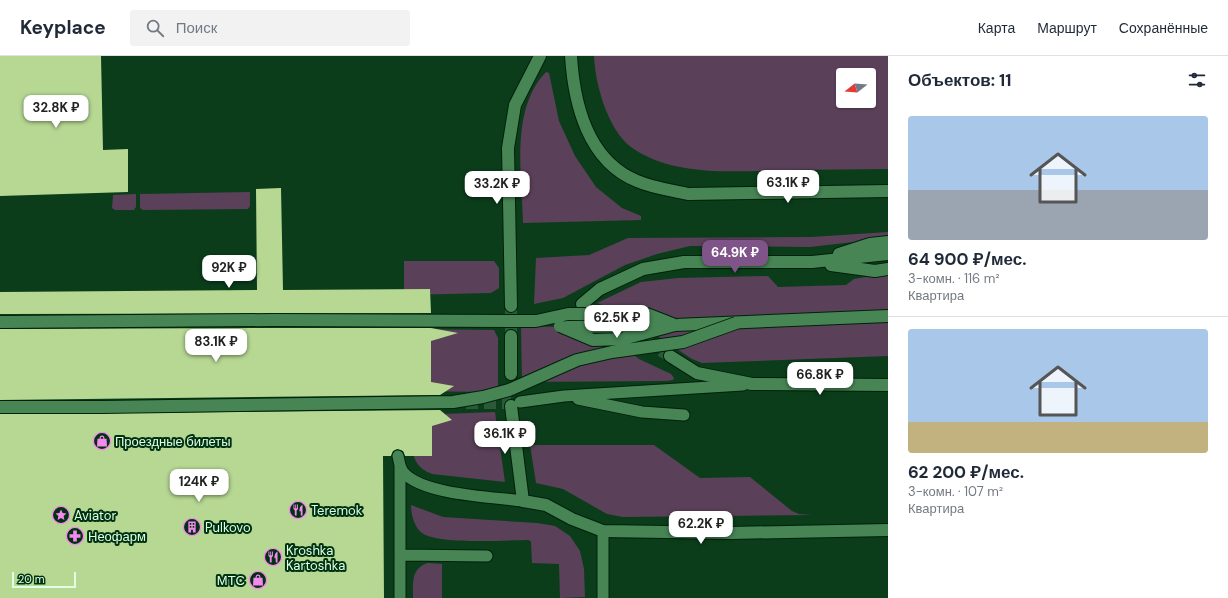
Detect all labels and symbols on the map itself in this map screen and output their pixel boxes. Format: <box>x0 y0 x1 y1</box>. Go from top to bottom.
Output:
north arrow <box>836 68 876 108</box>
pin: 32.8K ₽ <box>19 95 93 129</box>
pin: 63.1K ₽ <box>751 170 825 204</box>
pin: 33.2K ₽ <box>460 171 534 205</box>
pin: 64.9K ₽ <box>698 240 772 274</box>
pin: 92K ₽ <box>201 255 257 289</box>
pin: 62.5K ₽ <box>580 305 654 339</box>
pin: 83.1K ₽ <box>179 329 253 363</box>
pin: 66.8K ₽ <box>783 362 857 396</box>
pin: 36.1K ₽ <box>468 421 542 455</box>
shop icon: Проездные билеты <box>92 431 112 451</box>
place label: Проездные билеты <box>115 433 231 450</box>
pin: 124K ₽ <box>166 469 232 503</box>
restaurant icon: Teremok <box>288 500 308 520</box>
place label: Teremok <box>311 502 363 519</box>
place icon: Aviator <box>51 505 71 525</box>
place label: Aviator <box>74 507 116 524</box>
pin: 62.2K ₽ <box>664 511 738 545</box>
building icon: Pulkovo <box>182 517 202 537</box>
place label: Pulkovo <box>205 519 251 536</box>
pharmacy icon: Неофарм <box>65 526 85 546</box>
place label: Неофарм <box>88 528 146 545</box>
place label: Kroshka Kartoshka <box>286 542 345 574</box>
restaurant icon: Kroshka Kartoshka <box>263 547 283 567</box>
scale bar <box>12 570 76 589</box>
shop icon: МТС <box>248 570 268 590</box>
place label: МТС <box>217 572 245 589</box>

